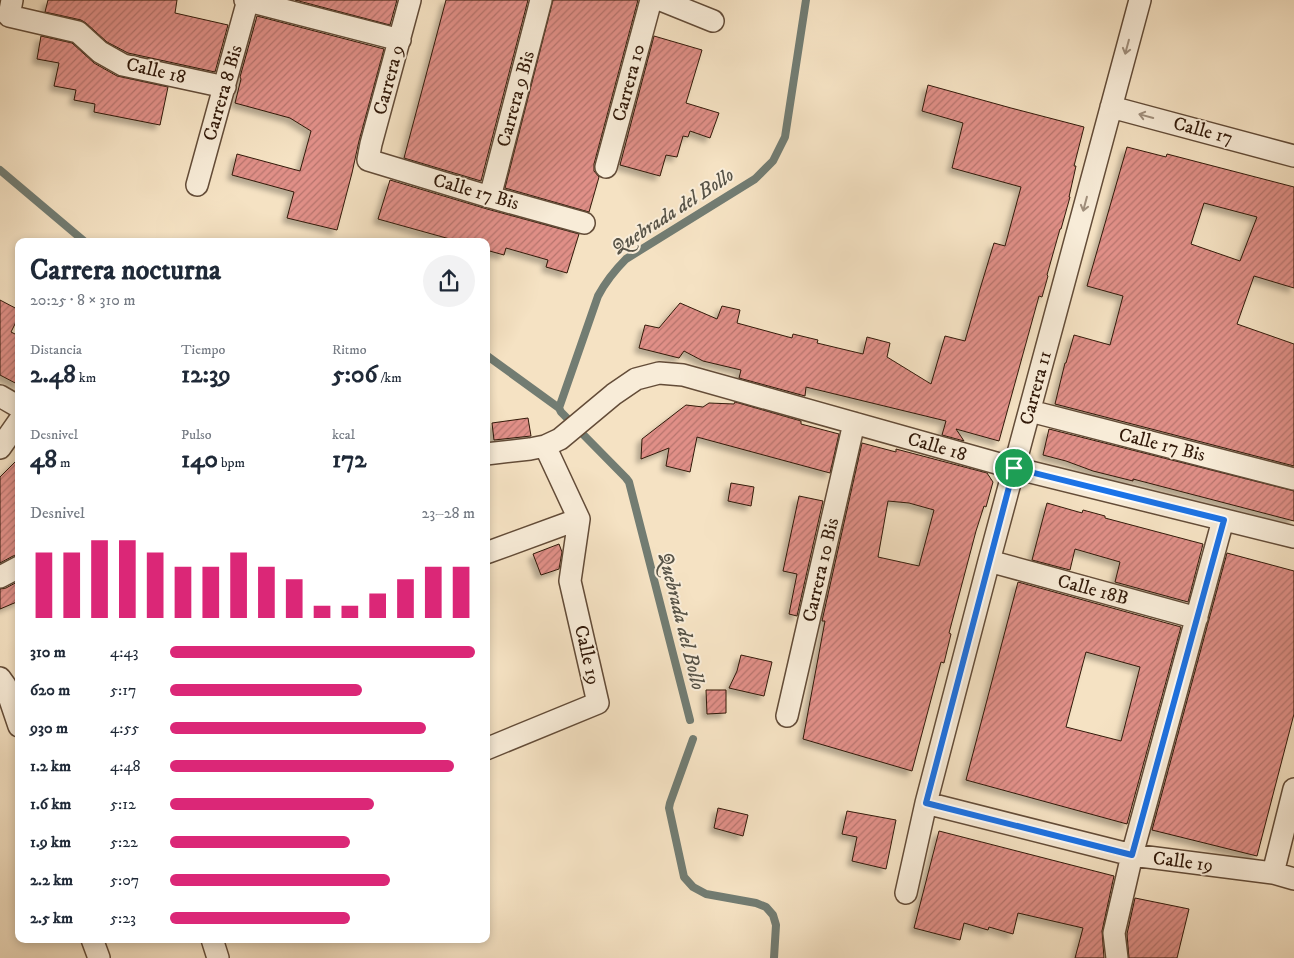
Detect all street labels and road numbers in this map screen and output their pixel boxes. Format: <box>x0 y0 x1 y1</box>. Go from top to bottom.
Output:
street label: Carrera 8 Bis <box>198 42 248 144</box>
street label: Carrera 10 <box>608 42 650 124</box>
street label: Carrera 9 <box>369 43 409 117</box>
street label: Carrera 9 Bis <box>492 48 540 150</box>
street label: Calle 18 <box>124 53 188 89</box>
street label: Calle 17 <box>1171 112 1235 150</box>
street label: Calle 17 Bis <box>430 169 522 215</box>
street label: Carrera 11 <box>1015 348 1057 428</box>
street label: Calle 17 Bis <box>1116 423 1208 467</box>
street label: Calle 18 <box>905 428 969 466</box>
street label: Carrera 10 Bis <box>798 516 844 624</box>
street label: Calle 18B <box>1055 570 1131 610</box>
street label: Calle 19 <box>569 623 605 687</box>
street label: Calle 19 <box>1152 847 1214 877</box>

